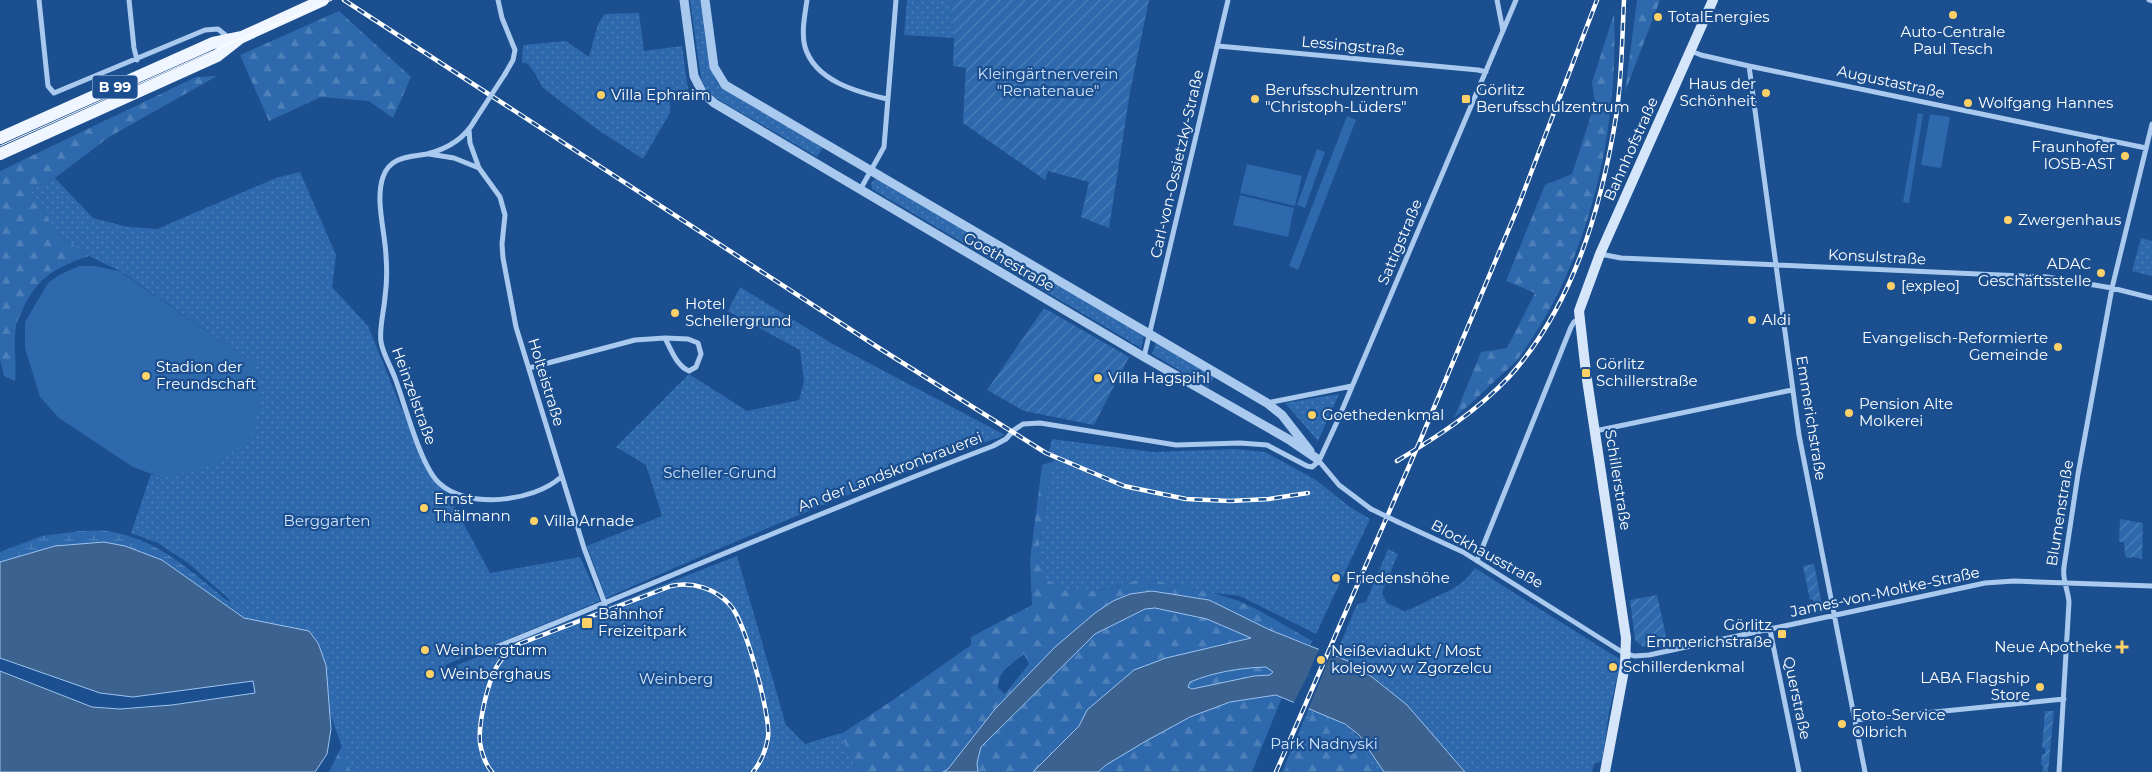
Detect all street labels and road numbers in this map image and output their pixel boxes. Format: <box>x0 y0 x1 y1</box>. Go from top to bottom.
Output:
street label: Lessingstraße <box>1301 32 1405 59</box>
street label: Augustastraße <box>1835 61 1947 102</box>
street label: Carl-von-Ossietzky-Straße <box>1146 68 1207 260</box>
road number: B 99 <box>92 75 138 98</box>
street label: Bahnhofstraße <box>1599 94 1662 204</box>
street label: Sattigstraße <box>1373 196 1426 287</box>
street label: Goethestraße <box>960 228 1058 295</box>
street label: Konsulstraße <box>1828 244 1926 269</box>
street label: Holteistraße <box>524 335 569 428</box>
street label: Heinzelstraße <box>388 344 441 447</box>
street label: Emmerichstraße <box>1792 354 1831 482</box>
street label: An der Landskronbrauerei <box>795 428 985 516</box>
street label: Schillerstraße <box>1601 428 1636 532</box>
street label: Blumenstraße <box>2042 458 2077 567</box>
street label: Blockhausstraße <box>1428 515 1547 592</box>
street label: James-von-Moltke-Straße <box>1788 562 1981 621</box>
street label: Querstraße <box>1779 655 1816 741</box>

